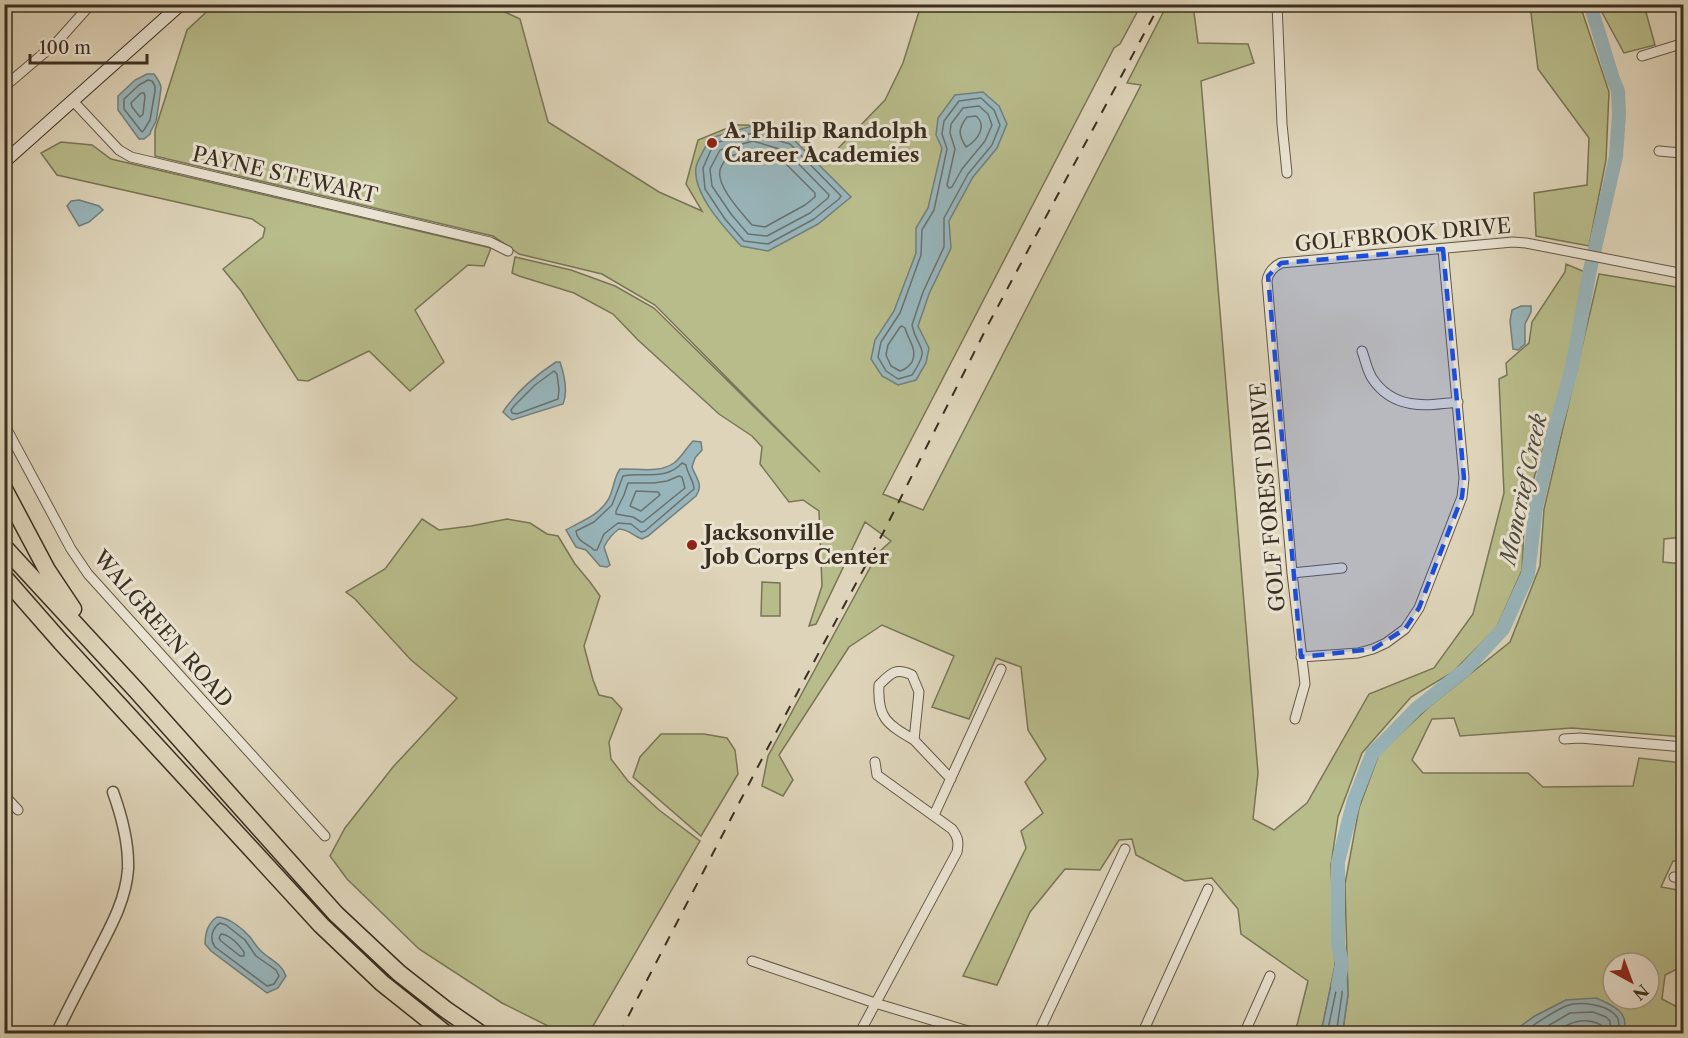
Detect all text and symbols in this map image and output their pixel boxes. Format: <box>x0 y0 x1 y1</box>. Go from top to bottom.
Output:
scale bar <box>30 27 147 65</box>
text: 100 m <box>39 37 91 59</box>
place label: A. Philip Randolph Career Academies <box>723 118 928 167</box>
marker: A. Philip Randolph Career Academies <box>705 136 719 150</box>
street label: PAYNE STEWART <box>190 141 380 208</box>
street label: GOLFBROOK DRIVE <box>1294 213 1512 256</box>
street label: GOLF FOREST DRIVE <box>1245 381 1290 613</box>
water label: Moncrief Creek <box>1494 411 1553 570</box>
place label: Jacksonville Job Corps Center <box>700 520 890 569</box>
marker: Jacksonville Job Corps Center <box>685 538 699 552</box>
street label: WALGREEN ROAD <box>88 544 238 712</box>
north arrow <box>1601 951 1661 1011</box>
text: N <box>1629 980 1653 1004</box>

